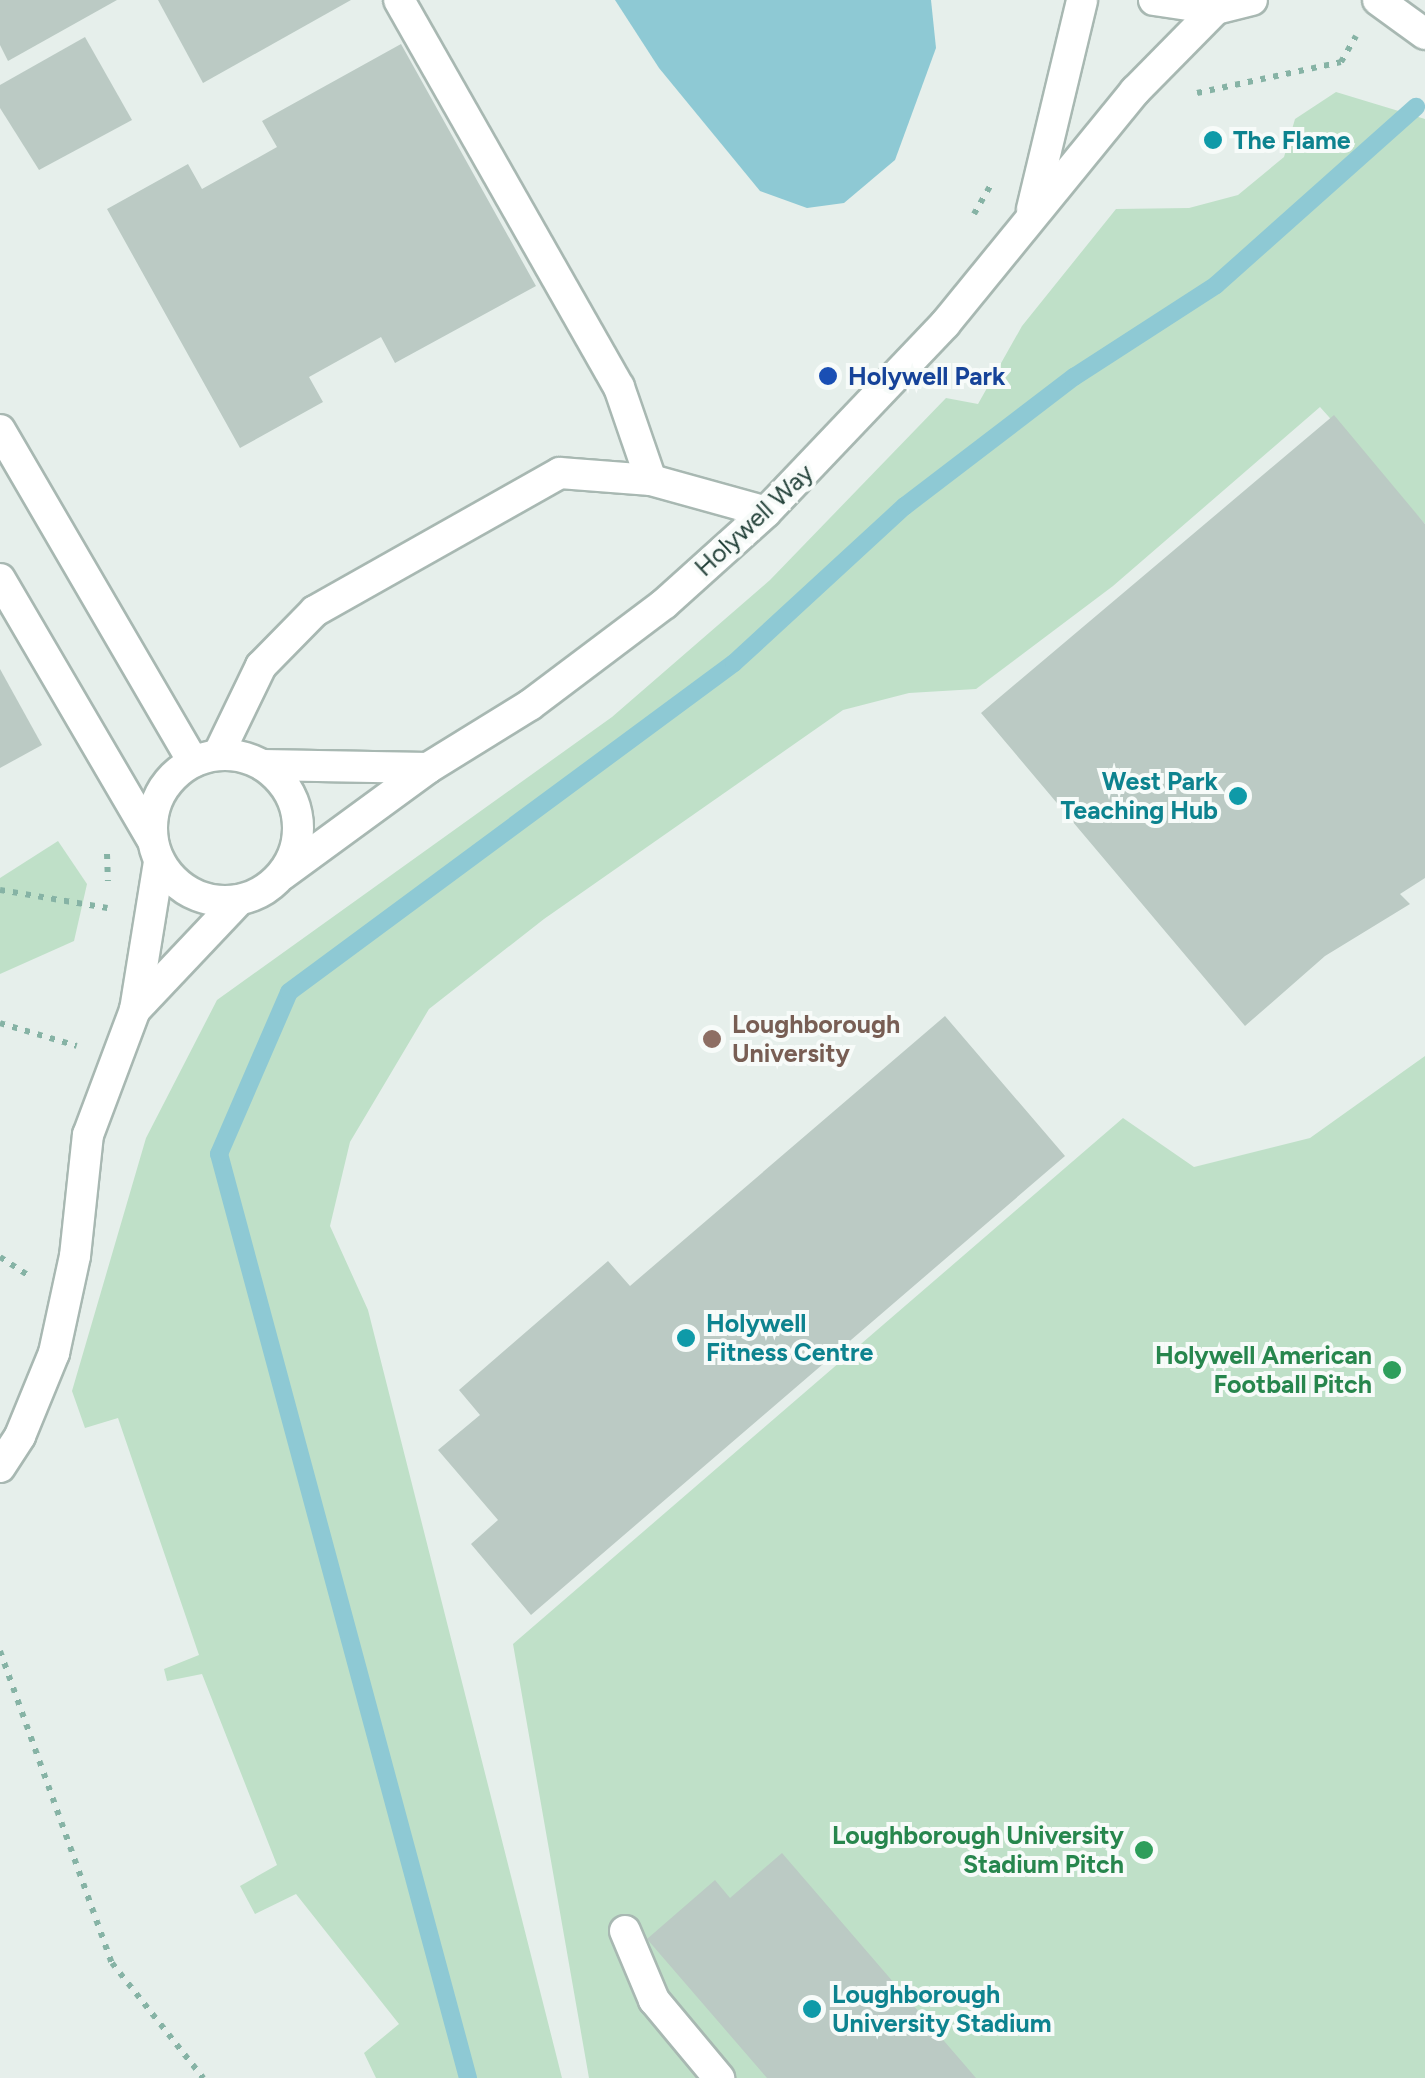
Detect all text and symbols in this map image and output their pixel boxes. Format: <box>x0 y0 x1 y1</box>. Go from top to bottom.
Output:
place label: The Flame <box>1233 125 1351 155</box>
marker: The Flame <box>1202 129 1224 151</box>
place label: Holywell Park <box>848 361 1005 391</box>
marker: Holywell Park <box>817 365 839 387</box>
street label: Holywell Way <box>689 458 819 582</box>
place label: West Park Teaching Hub <box>1060 767 1218 826</box>
marker: West Park Teaching Hub <box>1227 785 1249 807</box>
place label: Loughborough University <box>732 1010 900 1069</box>
marker: Loughborough University <box>701 1028 723 1050</box>
place label: Holywell Fitness Centre <box>706 1309 873 1368</box>
marker: Holywell Fitness Centre <box>675 1327 697 1349</box>
place label: Holywell American Football Pitch <box>1155 1341 1372 1400</box>
marker: Holywell American Football Pitch <box>1381 1359 1403 1381</box>
place label: Loughborough University Stadium Pitch <box>832 1821 1124 1880</box>
marker: Loughborough University Stadium Pitch <box>1133 1839 1155 1861</box>
place label: Loughborough University Stadium <box>832 1980 1052 2039</box>
marker: Loughborough University Stadium <box>801 1998 823 2020</box>

